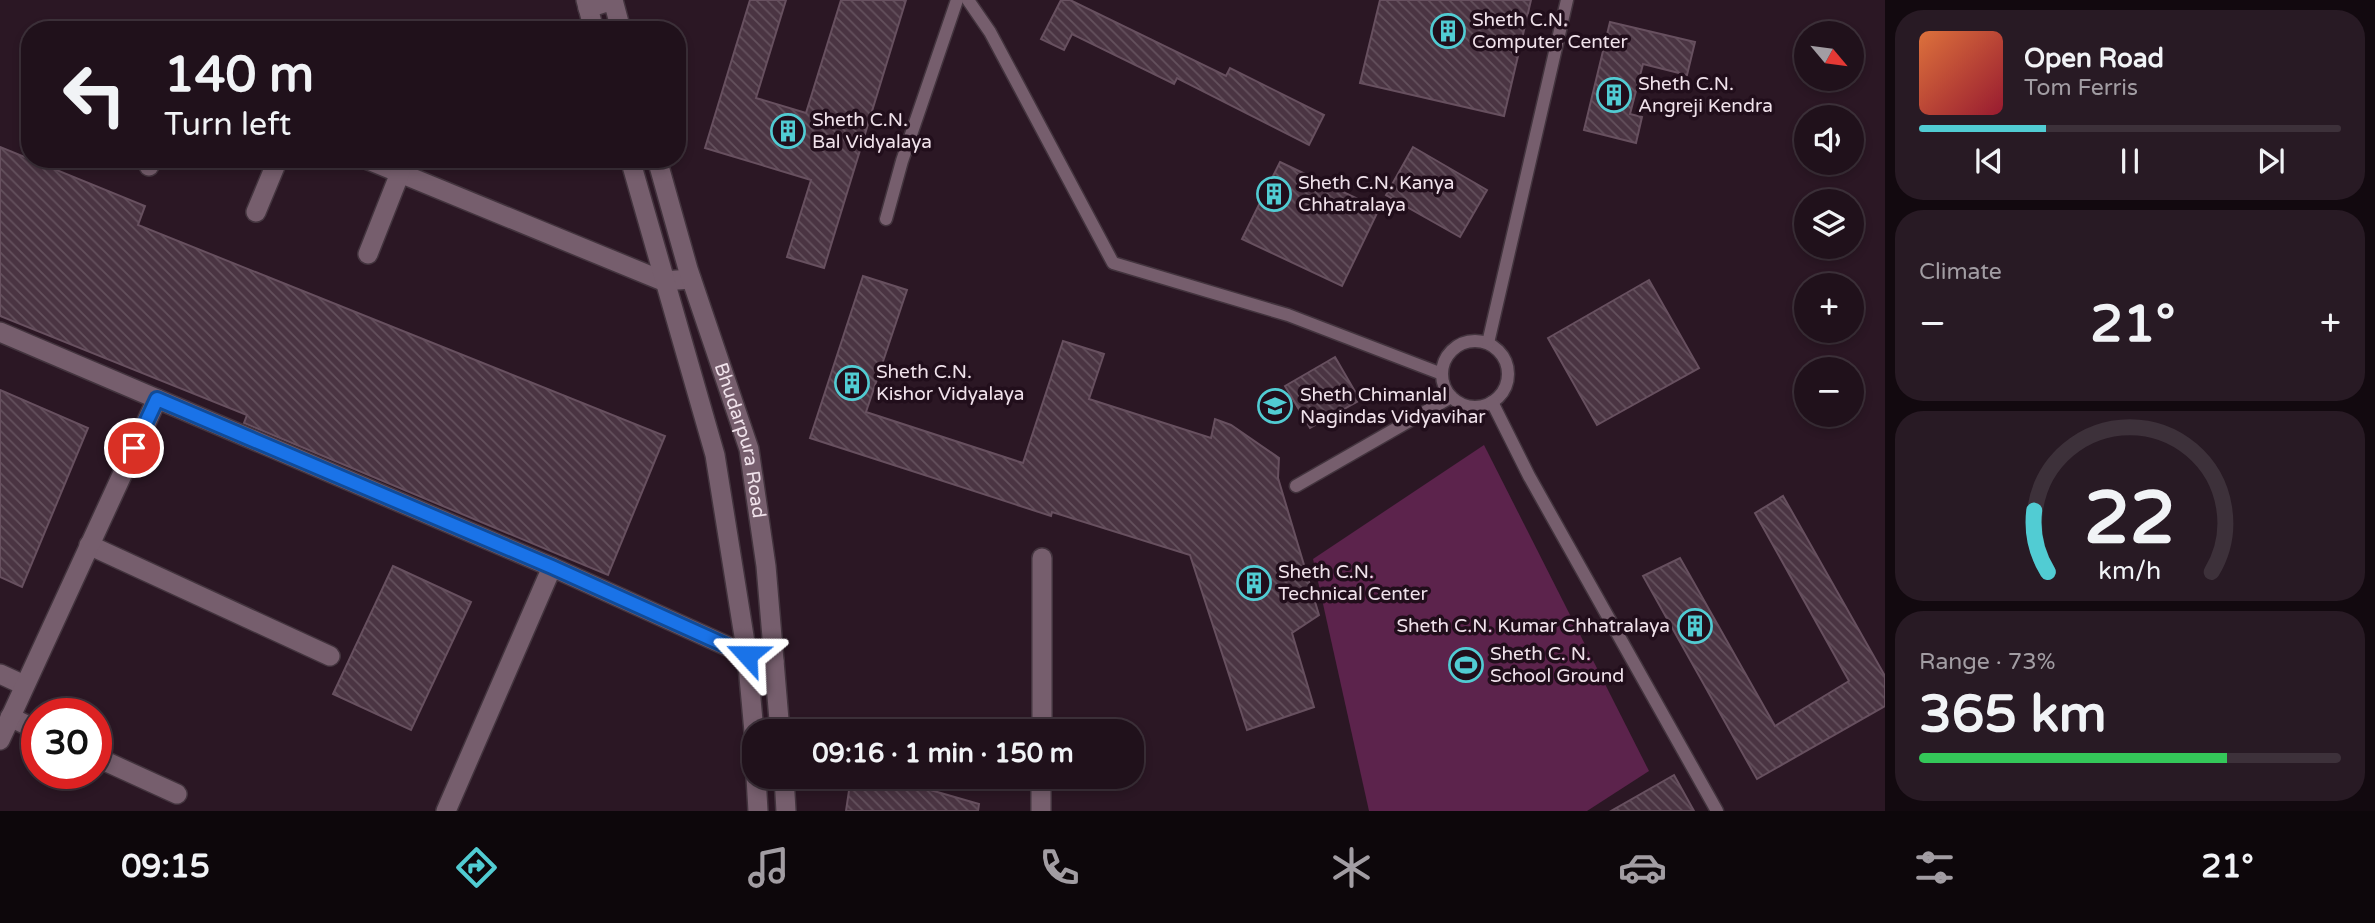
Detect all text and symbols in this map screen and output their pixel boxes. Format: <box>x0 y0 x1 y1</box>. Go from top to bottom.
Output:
place label: Sheth C.N. Computer Center <box>1472 9 1628 53</box>
building icon: Sheth C.N. Computer Center <box>1429 12 1467 50</box>
north arrow <box>1794 21 1864 91</box>
map controls <box>1794 21 1864 427</box>
text: Open Road <box>2024 43 2164 74</box>
text: 140 m <box>164 46 314 105</box>
icon: left <box>49 49 140 140</box>
place label: Sheth C.N. Angreji Kendra <box>1638 73 1773 117</box>
text: Tom Ferris <box>2024 74 2138 102</box>
building icon: Sheth C.N. Angreji Kendra <box>1595 76 1633 114</box>
button: sound <box>1794 105 1864 175</box>
text: Turn left <box>164 106 291 144</box>
place label: Sheth C.N. Bal Vidyalaya <box>812 109 932 153</box>
building icon: Sheth C.N. Bal Vidyalaya <box>769 112 807 150</box>
icon: previous <box>1970 142 2008 180</box>
icon: pause <box>2111 142 2149 180</box>
icon: next <box>2252 142 2290 180</box>
place label: Sheth C.N. Kanya Chhatralaya <box>1298 172 1455 216</box>
building icon: Sheth C.N. Kanya Chhatralaya <box>1255 175 1293 213</box>
button: layers <box>1794 189 1864 259</box>
text: Climate <box>1919 258 2002 286</box>
button: + <box>1794 273 1864 343</box>
text: 21° <box>2090 293 2175 356</box>
text: − <box>1919 301 1946 347</box>
text: + <box>2320 301 2341 347</box>
button: − <box>1794 357 1864 427</box>
street label: Bhudarpura Road <box>710 360 770 520</box>
place label: Sheth C.N. Kishor Vidyalaya <box>876 361 1024 405</box>
building icon: Sheth C.N. Kishor Vidyalaya <box>833 364 871 402</box>
place label: Sheth Chimanlal Nagindas Vidyavihar <box>1300 384 1486 428</box>
school or university icon: Sheth Chimanlal Nagindas Vidyavihar <box>1256 387 1294 425</box>
pin <box>104 418 164 478</box>
icon: arrive <box>115 429 153 467</box>
text: 22 <box>2084 475 2176 563</box>
text: km/h <box>2099 555 2161 585</box>
place label: Sheth C.N. Technical Center <box>1278 561 1428 605</box>
building icon: Sheth C.N. Technical Center <box>1235 564 1273 602</box>
building icon: Sheth C.N. Kumar Chhatralaya <box>1676 607 1714 645</box>
place label: Sheth C.N. Kumar Chhatralaya <box>1396 615 1670 637</box>
position arrow <box>710 618 784 692</box>
place label: Sheth C. N. School Ground <box>1490 643 1624 687</box>
sports icon: Sheth C. N. School Ground <box>1447 646 1485 684</box>
text: Range · 73% <box>1919 648 2055 676</box>
text: 365 km <box>1919 683 2107 746</box>
speed limit sign: 30 <box>21 698 112 789</box>
text: 09:16 · 1 min · 150 m <box>812 738 1074 769</box>
icon: directions <box>452 843 501 892</box>
icon: music <box>744 843 793 892</box>
icon: phone <box>1035 843 1084 892</box>
icon: climate <box>1327 843 1376 892</box>
icon: car <box>1618 843 1667 892</box>
icon: filters <box>1910 843 1959 892</box>
text: 09:15 <box>121 848 210 886</box>
text: 21° <box>2201 848 2254 886</box>

